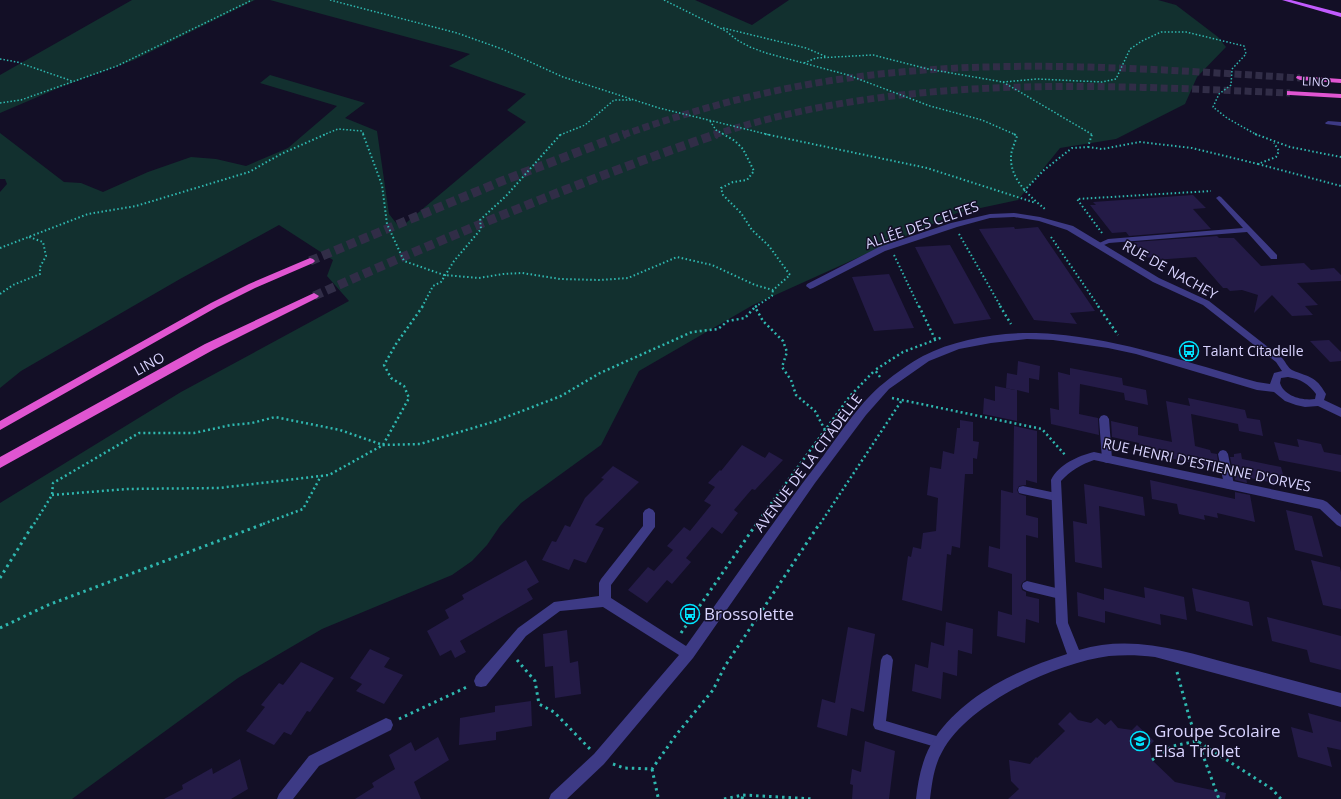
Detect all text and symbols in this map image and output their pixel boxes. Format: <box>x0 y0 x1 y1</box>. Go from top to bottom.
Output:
street label: LINO <box>1302 72 1330 91</box>
street label: ALLÉE DES CELTES <box>862 196 981 253</box>
street label: RUE DE NACHEY <box>1119 236 1221 304</box>
bus stop icon: Talant Citadelle <box>1178 340 1200 362</box>
place label: Talant Citadelle <box>1203 341 1304 360</box>
street label: LINO <box>130 347 168 380</box>
street label: AVENUE DE LA CITADELLE <box>749 390 866 536</box>
street label: RUE HENRI D'ESTIENNE D'ORVES <box>1101 433 1313 496</box>
place label: Brossolette <box>704 602 794 625</box>
bus stop icon: Brossolette <box>679 603 701 625</box>
place label: Groupe Scolaire Elsa Triolet <box>1154 719 1281 762</box>
school or university icon: Groupe Scolaire Elsa Triolet <box>1129 730 1151 752</box>

